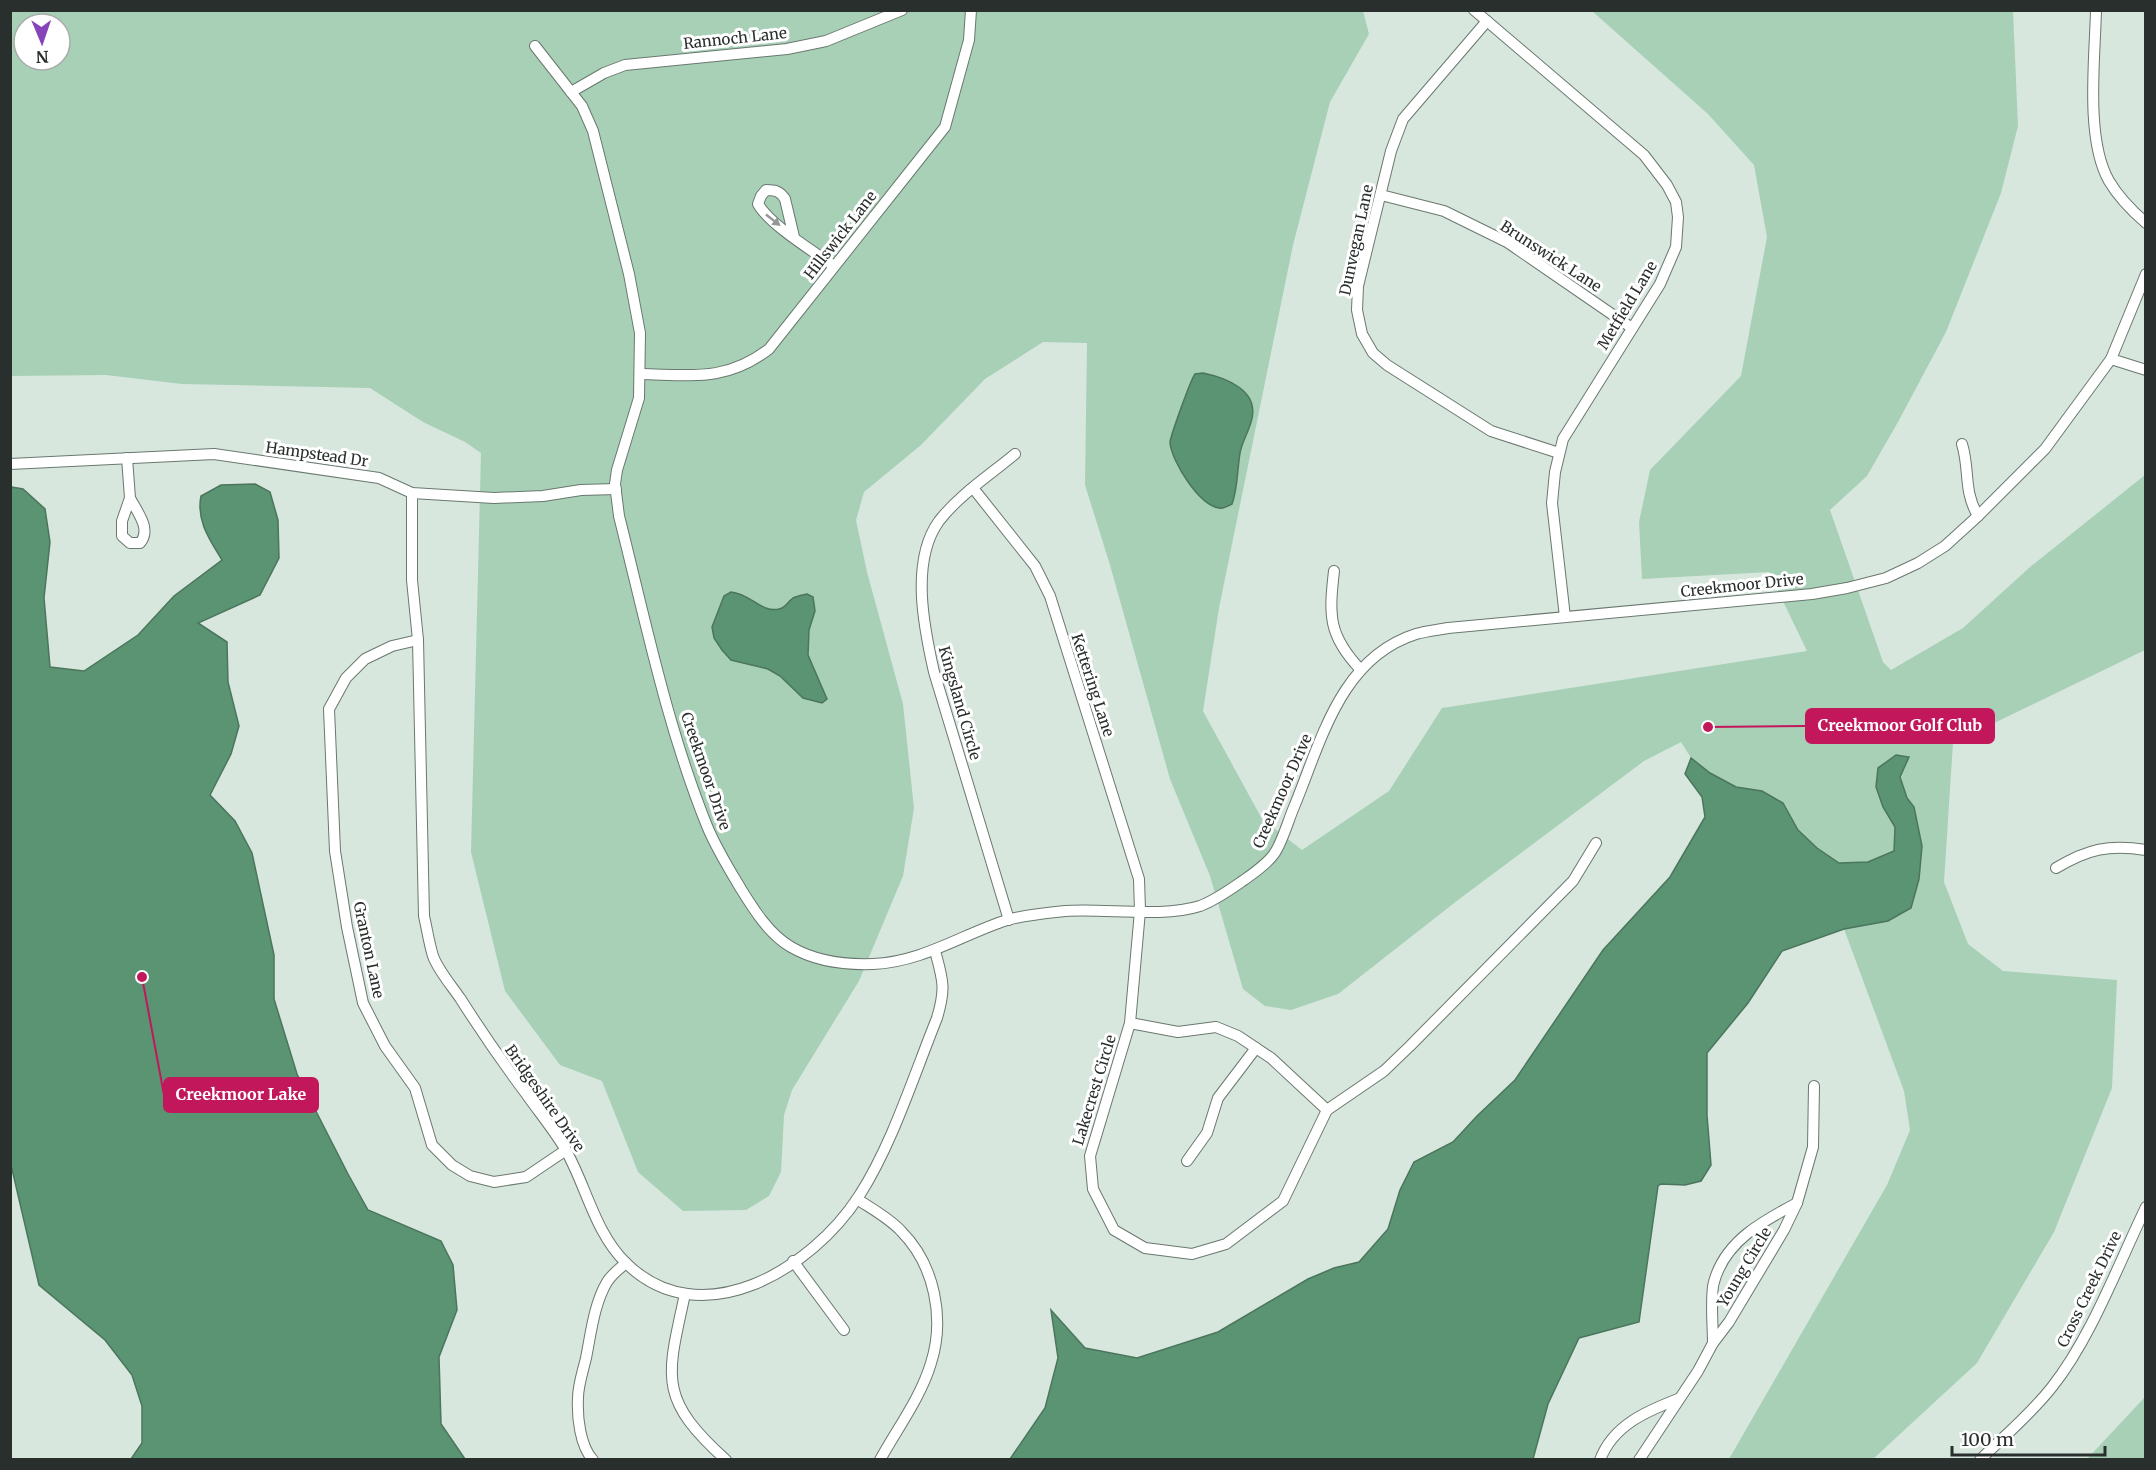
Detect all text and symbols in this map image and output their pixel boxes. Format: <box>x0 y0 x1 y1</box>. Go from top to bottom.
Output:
north arrow <box>12 12 72 72</box>
street label: Rannoch Lane <box>682 23 788 53</box>
text: N <box>35 47 49 67</box>
street label: Dunvegan Lane <box>1335 183 1377 297</box>
street label: Hillswick Lane <box>800 187 881 283</box>
one-way arrow <box>765 214 781 227</box>
street label: Brunswick Lane <box>1497 216 1605 296</box>
street label: Metfield Lane <box>1593 257 1661 353</box>
street label: Hampstead Dr <box>265 437 370 471</box>
street label: Creekmoor Drive <box>1680 569 1805 601</box>
street label: Kettering Lane <box>1067 631 1119 739</box>
street label: Kingsland Circle <box>935 644 985 762</box>
callout: Creekmoor Golf Club <box>1806 709 1994 743</box>
street label: Creekmoor Drive <box>677 710 735 833</box>
text: Creekmoor Golf Club <box>1818 715 1982 735</box>
street label: Creekmoor Drive <box>1248 731 1316 851</box>
street label: Granton Lane <box>349 900 389 1000</box>
street label: Lakecrest Circle <box>1068 1032 1120 1147</box>
street label: Bridgeshire Drive <box>501 1041 589 1155</box>
callout: Creekmoor Lake <box>164 1078 318 1112</box>
text: Creekmoor Lake <box>176 1084 307 1104</box>
street label: Young Circle <box>1712 1224 1775 1311</box>
street label: Cross Creek Drive <box>2053 1228 2125 1350</box>
scale bar <box>1952 1419 2105 1457</box>
text: 100 m <box>1961 1428 2014 1451</box>

